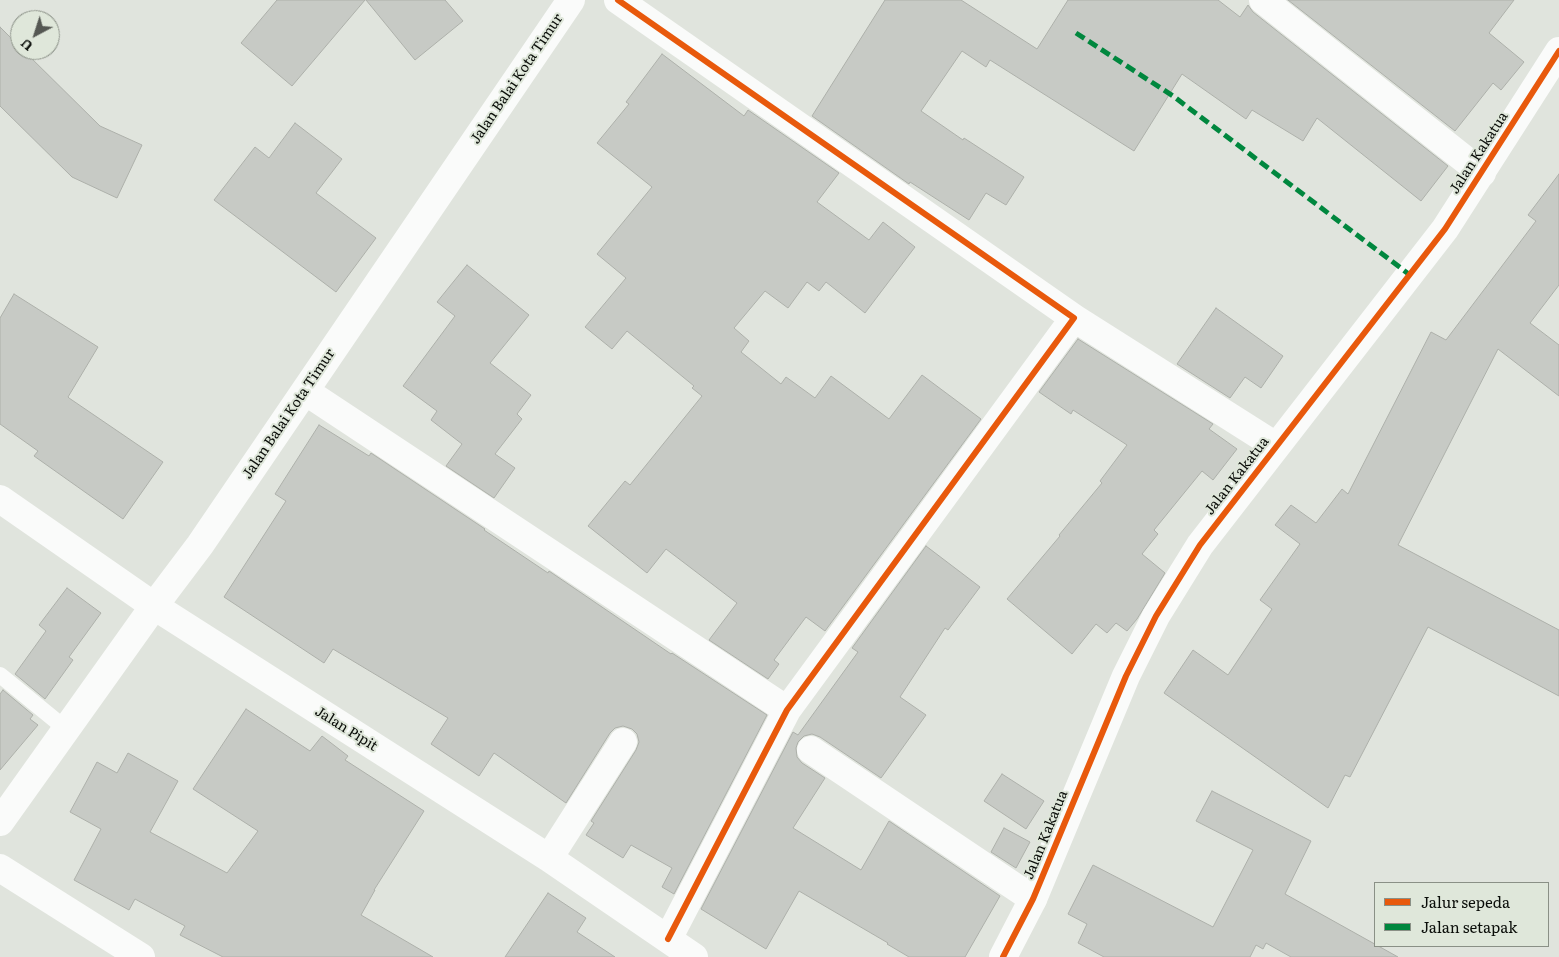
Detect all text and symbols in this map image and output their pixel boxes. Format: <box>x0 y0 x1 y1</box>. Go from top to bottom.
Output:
north arrow <box>10 10 60 60</box>
street label: Jalan Balai Kota Timur <box>467 11 567 147</box>
text: U <box>15 35 37 57</box>
street label: Jalan Kakatua <box>1446 109 1512 197</box>
street label: Jalan Balai Kota Timur <box>239 346 339 482</box>
street label: Jalan Kakatua <box>1201 434 1273 518</box>
street label: Jalan Pipit <box>312 703 380 755</box>
street label: Jalan Kakatua <box>1021 788 1071 882</box>
legend <box>1374 882 1549 947</box>
text: Jalur sepeda <box>1421 890 1510 913</box>
text: Jalan setapak <box>1421 915 1517 938</box>

